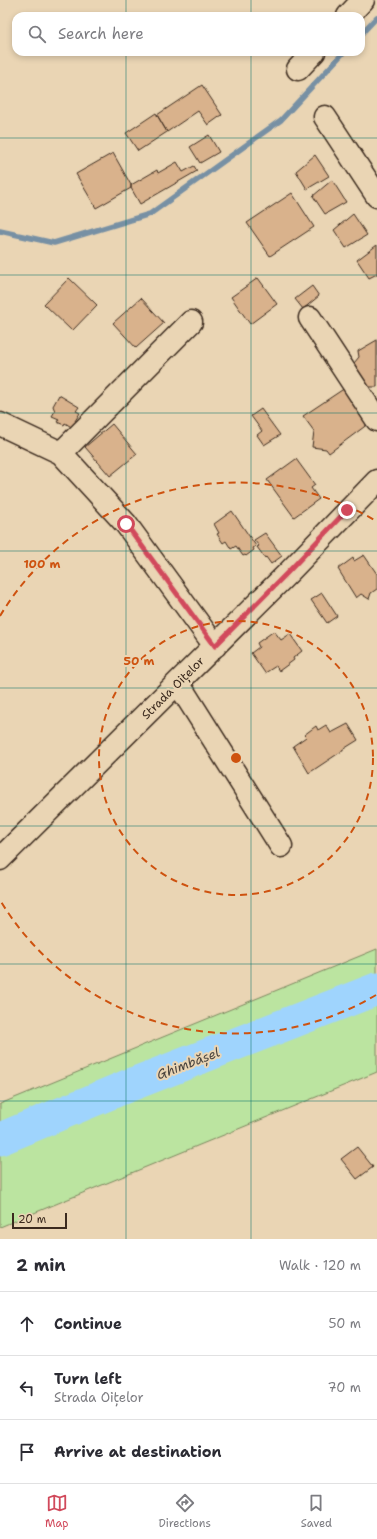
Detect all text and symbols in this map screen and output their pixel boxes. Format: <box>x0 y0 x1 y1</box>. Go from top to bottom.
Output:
search box <box>12 12 365 56</box>
icon: search <box>26 23 48 45</box>
text: Search here <box>58 24 144 44</box>
route end <box>338 501 356 519</box>
route start <box>117 515 135 533</box>
text: 100 m <box>24 556 61 572</box>
text: 50 m <box>124 653 155 669</box>
street label: Strada Oițelor <box>138 653 208 723</box>
centre of rings <box>229 751 243 765</box>
water label: Ghimbășel <box>154 1044 223 1084</box>
scale bar <box>12 1211 67 1230</box>
text: 20 m <box>18 1212 46 1227</box>
text: 2 min <box>16 1254 66 1276</box>
text: Walk · 120 m <box>279 1257 361 1274</box>
icon: ahead <box>16 1313 38 1335</box>
text: Continue <box>54 1314 122 1334</box>
text: 50 m <box>328 1315 361 1332</box>
text: Turn left <box>54 1369 122 1389</box>
icon: left <box>16 1377 38 1399</box>
text: 70 m <box>327 1379 361 1396</box>
text: Strada Oițelor <box>54 1389 144 1406</box>
icon: arrive <box>16 1441 38 1463</box>
text: Arrive at destination <box>54 1442 222 1462</box>
tab: Map <box>45 1492 69 1531</box>
tab: Directions <box>158 1492 211 1531</box>
tab: Saved <box>301 1492 332 1531</box>

